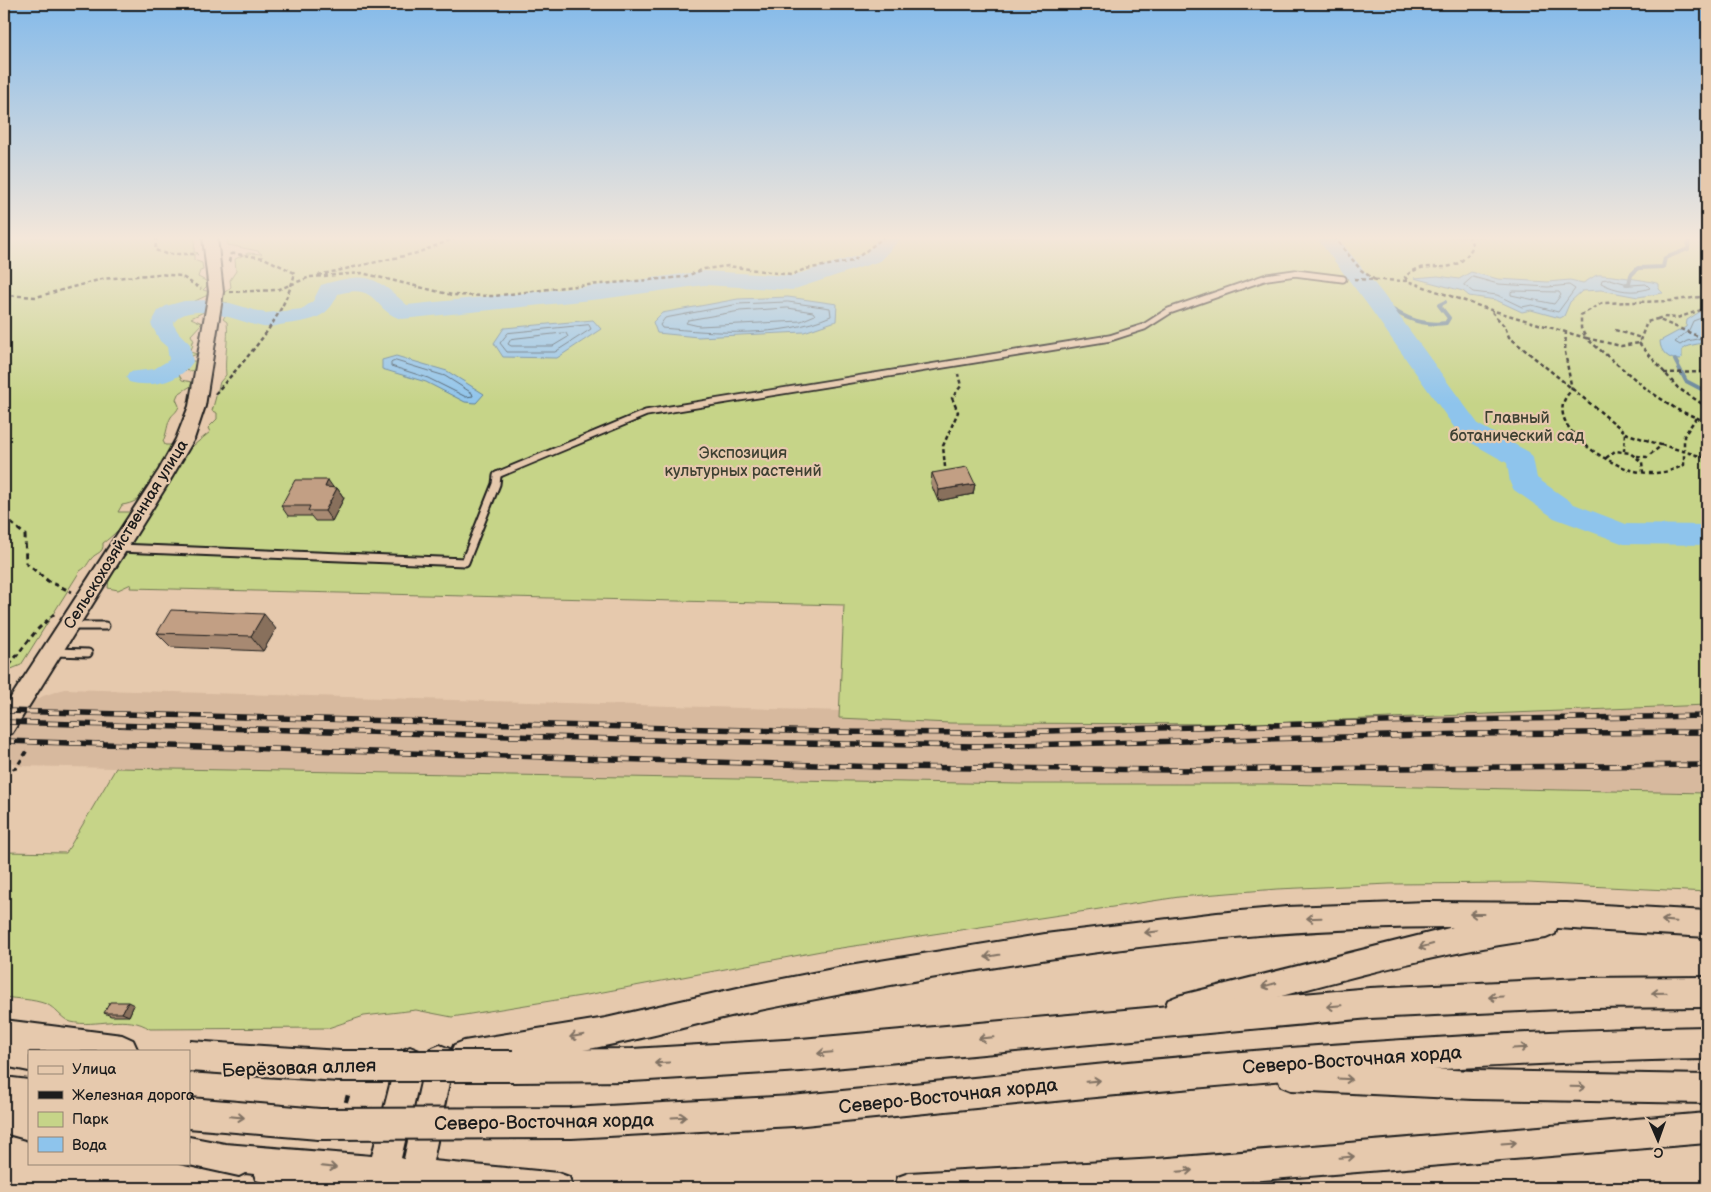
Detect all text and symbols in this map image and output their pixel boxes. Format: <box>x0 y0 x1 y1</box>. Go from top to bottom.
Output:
park label: Главный ботанический сад <box>1450 409 1584 446</box>
street label: Сельскохозяйственная улица <box>60 436 193 633</box>
park label: Экспозиция культурных растений <box>664 444 822 481</box>
one-way arrow <box>1469 909 1485 919</box>
one-way arrow <box>1306 914 1322 923</box>
one-way arrow <box>1661 916 1677 926</box>
one-way arrow <box>1145 927 1161 937</box>
one-way arrow <box>1419 942 1435 951</box>
one-way arrow <box>984 952 1000 962</box>
one-way arrow <box>1261 981 1277 991</box>
one-way arrow <box>1651 988 1667 997</box>
one-way arrow <box>1488 993 1504 1002</box>
one-way arrow <box>1326 1001 1342 1011</box>
one-way arrow <box>570 1032 586 1042</box>
one-way arrow <box>979 1033 995 1043</box>
street label: Северо-Восточная хорда <box>1242 1041 1463 1080</box>
one-way arrow <box>1511 1044 1527 1053</box>
one-way arrow <box>817 1048 833 1058</box>
legend <box>28 1050 190 1164</box>
street label: Берёзовая аллея <box>221 1054 377 1083</box>
one-way arrow <box>655 1059 671 1068</box>
text: Улица <box>72 1060 117 1079</box>
street label: Северо-Восточная хорда <box>838 1074 1059 1119</box>
one-way arrow <box>1337 1074 1353 1084</box>
one-way arrow <box>1085 1076 1101 1086</box>
one-way arrow <box>1569 1082 1585 1092</box>
text: Железная дорога <box>72 1086 195 1105</box>
street label: Северо-Восточная хорда <box>434 1109 654 1136</box>
text: Парк <box>72 1110 109 1129</box>
one-way arrow <box>229 1112 245 1122</box>
one-way arrow <box>671 1112 687 1121</box>
north arrow <box>1634 1114 1684 1164</box>
text: Вода <box>72 1136 107 1155</box>
one-way arrow <box>1501 1139 1517 1148</box>
text: С <box>1653 1144 1664 1161</box>
one-way arrow <box>1339 1152 1355 1162</box>
one-way arrow <box>320 1162 336 1172</box>
one-way arrow <box>1177 1166 1193 1176</box>

